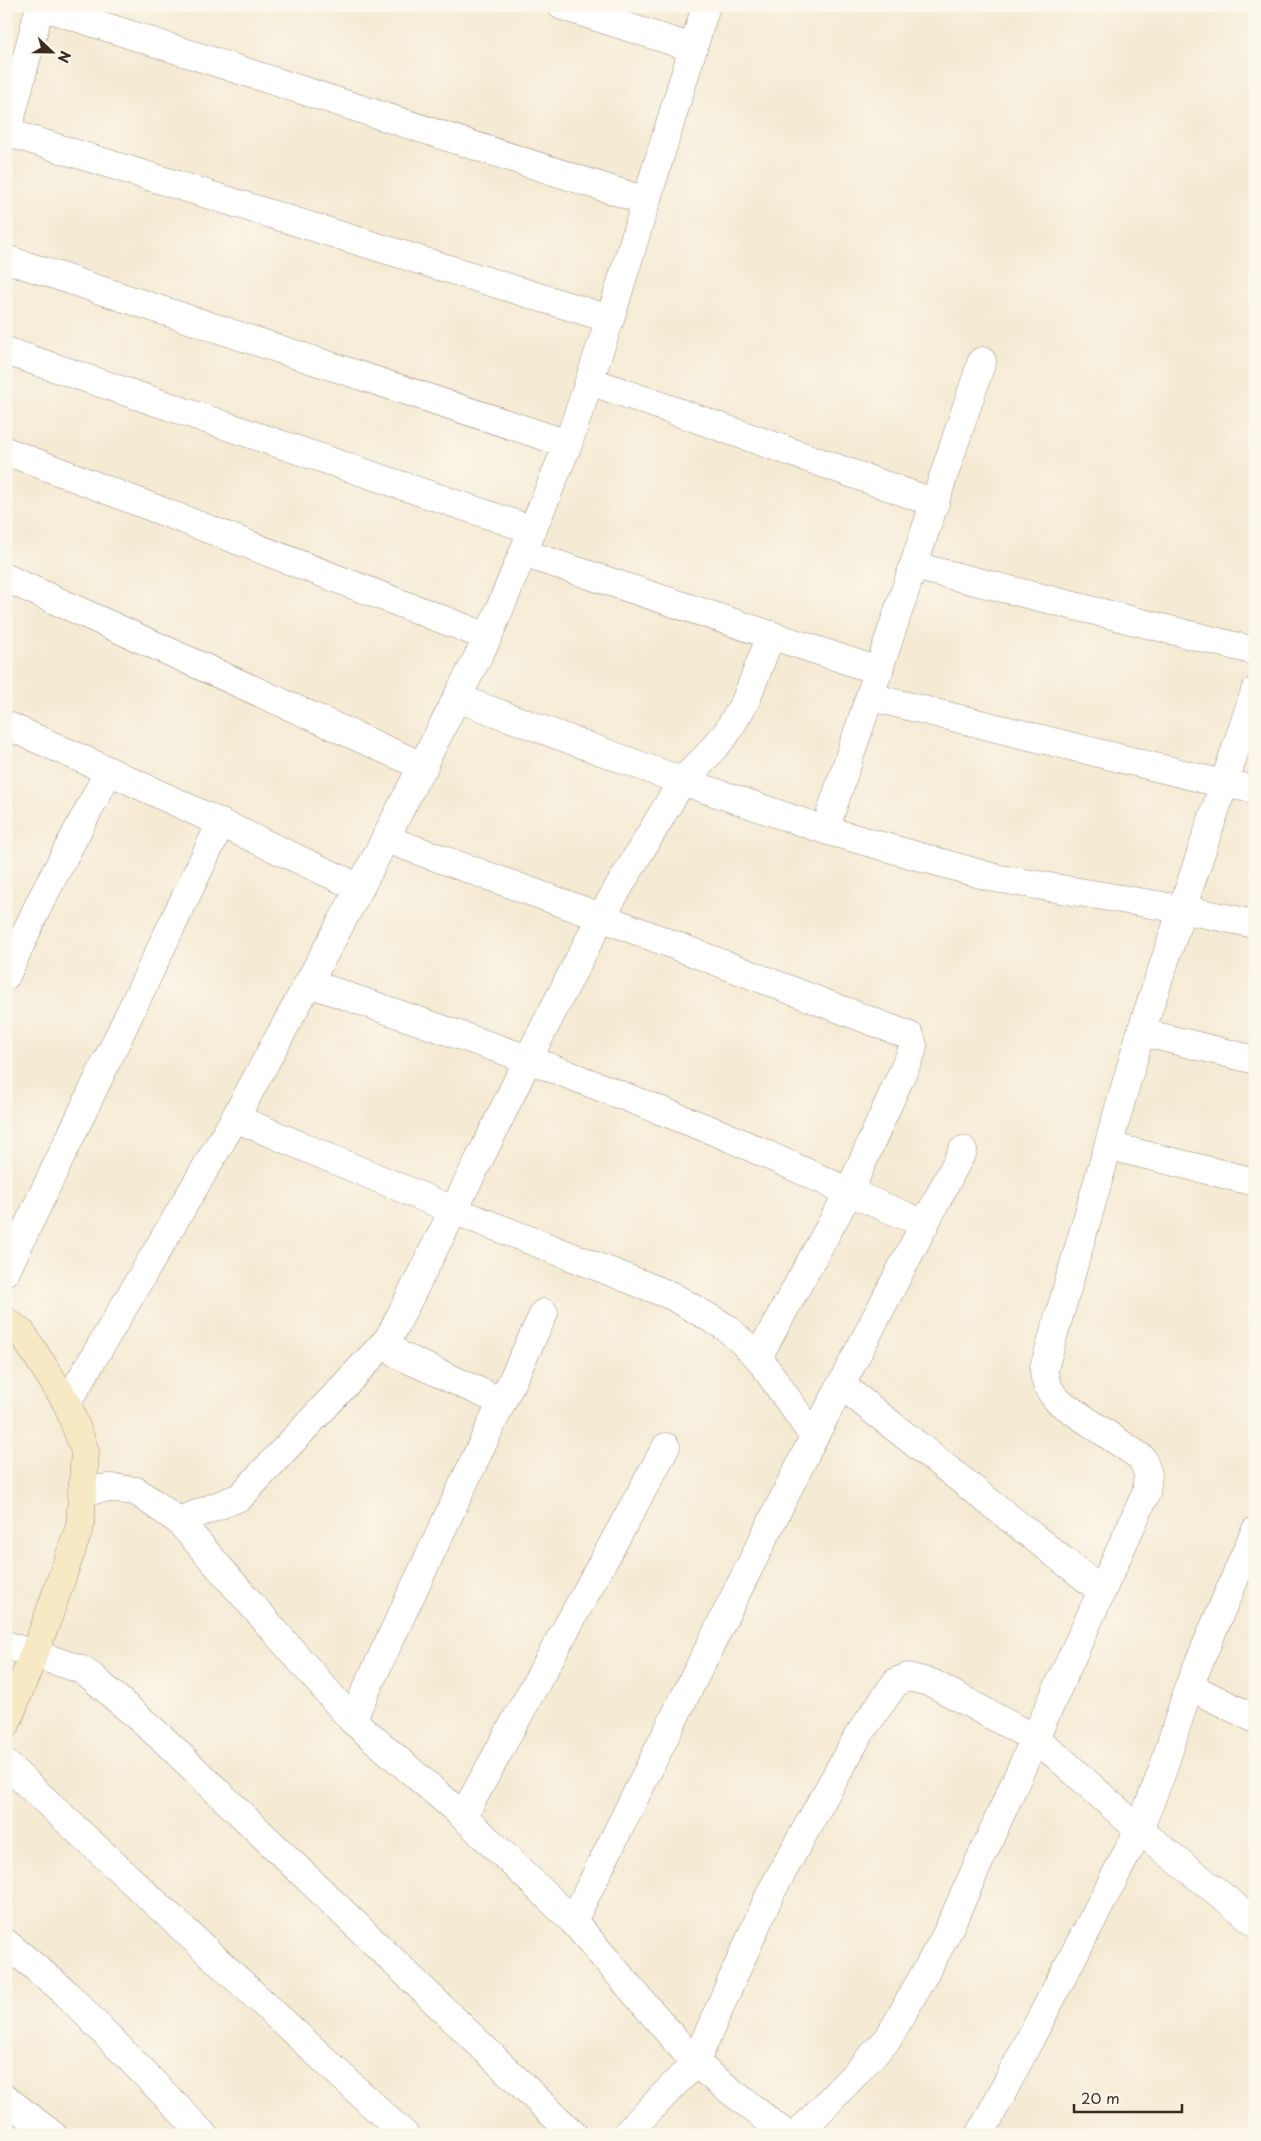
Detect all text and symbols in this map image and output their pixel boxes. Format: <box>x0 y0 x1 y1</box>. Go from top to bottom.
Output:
north arrow <box>28 28 78 78</box>
text: N <box>53 48 76 66</box>
scale bar <box>1074 2081 1181 2113</box>
text: 20 m <box>1081 2086 1120 2109</box>

